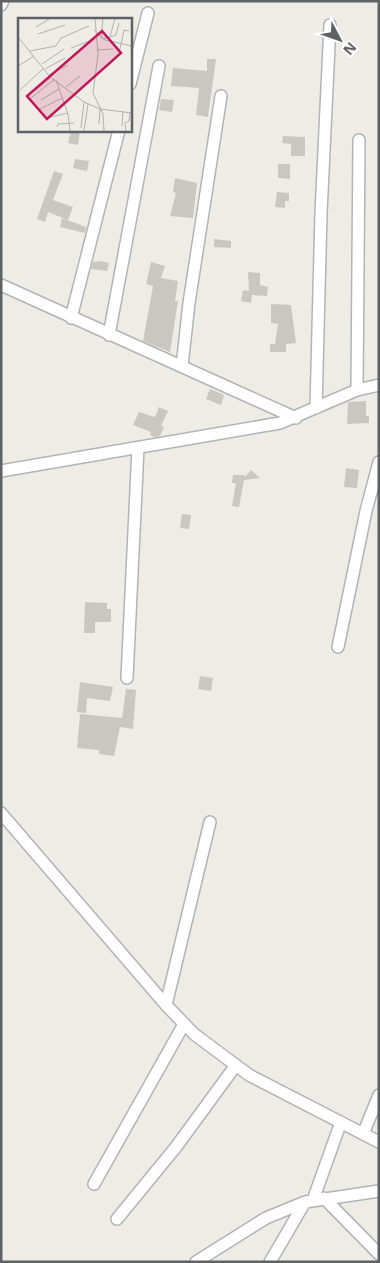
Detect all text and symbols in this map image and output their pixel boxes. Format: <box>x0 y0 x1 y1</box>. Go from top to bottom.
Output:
north arrow <box>315 15 365 65</box>
inset map <box>18 18 131 131</box>
text: N <box>339 38 361 59</box>

